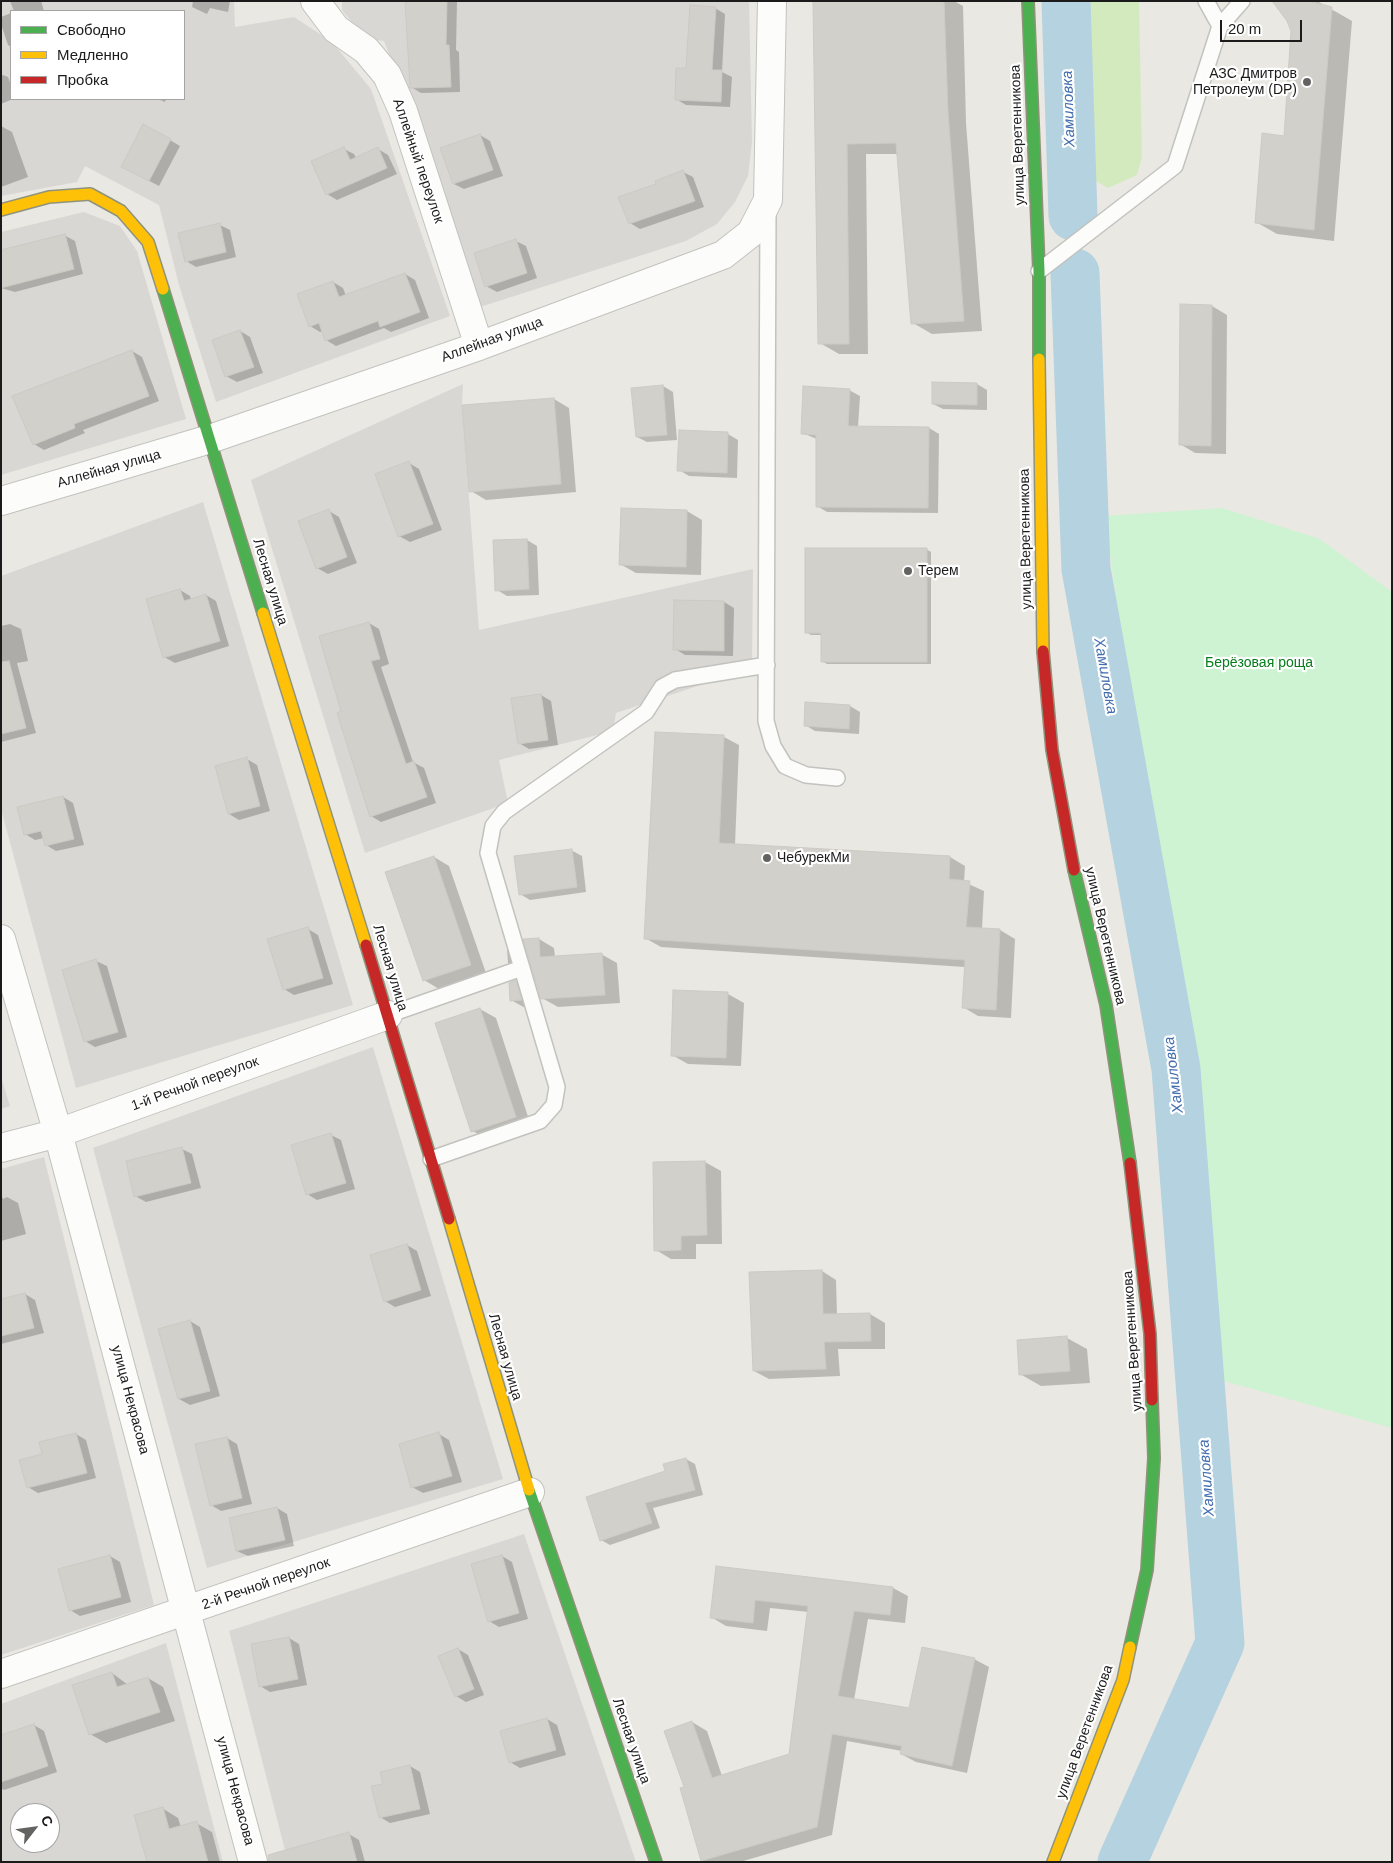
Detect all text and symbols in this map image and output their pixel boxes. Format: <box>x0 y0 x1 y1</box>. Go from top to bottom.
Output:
legend <box>10 10 185 100</box>
scale bar <box>1223 10 1306 42</box>
text: 20 m <box>1228 20 1261 37</box>
text: Свободно <box>57 21 126 38</box>
text: Медленно <box>57 46 128 63</box>
street label: улица Веретенникова <box>1007 64 1029 206</box>
place label: АЗС Дмитров Петролеум (DP) <box>1193 66 1297 98</box>
water label: Хамиловка <box>1059 70 1079 148</box>
text: Пробка <box>57 71 108 88</box>
marker: АЗС Дмитров Петролеум (DP) <box>1301 76 1313 88</box>
street label: Аллейный переулок <box>389 97 447 225</box>
street label: Аллейная улица <box>439 314 545 366</box>
street label: Аллейная улица <box>55 446 163 492</box>
street label: улица Веретенникова <box>1016 468 1036 610</box>
street label: Лесная улица <box>249 537 291 627</box>
place label: Терем <box>918 563 959 579</box>
marker: Терем <box>902 565 914 577</box>
water label: Хамиловка <box>1089 637 1121 715</box>
park label: Берёзовая роща <box>1205 655 1313 671</box>
place label: ЧебурекМи <box>777 850 850 866</box>
marker: ЧебурекМи <box>761 852 773 864</box>
street label: улица Веретенникова <box>1081 865 1129 1007</box>
street label: Лесная улица <box>369 923 411 1013</box>
water label: Хамиловка <box>1160 1036 1188 1114</box>
street label: 1-й Речной переулок <box>129 1053 261 1115</box>
street label: улица Веретенникова <box>1120 1270 1146 1412</box>
street label: Лесная улица <box>485 1312 525 1402</box>
street label: улица Некрасова <box>107 1344 153 1456</box>
water label: Хамиловка <box>1195 1439 1219 1517</box>
street label: 2-й Речной переулок <box>200 1554 332 1614</box>
street label: улица Веретенникова <box>1053 1663 1117 1801</box>
street label: Лесная улица <box>608 1696 654 1786</box>
street label: улица Некрасова <box>212 1735 258 1847</box>
north arrow <box>10 1803 60 1853</box>
text: С <box>38 1813 57 1829</box>

